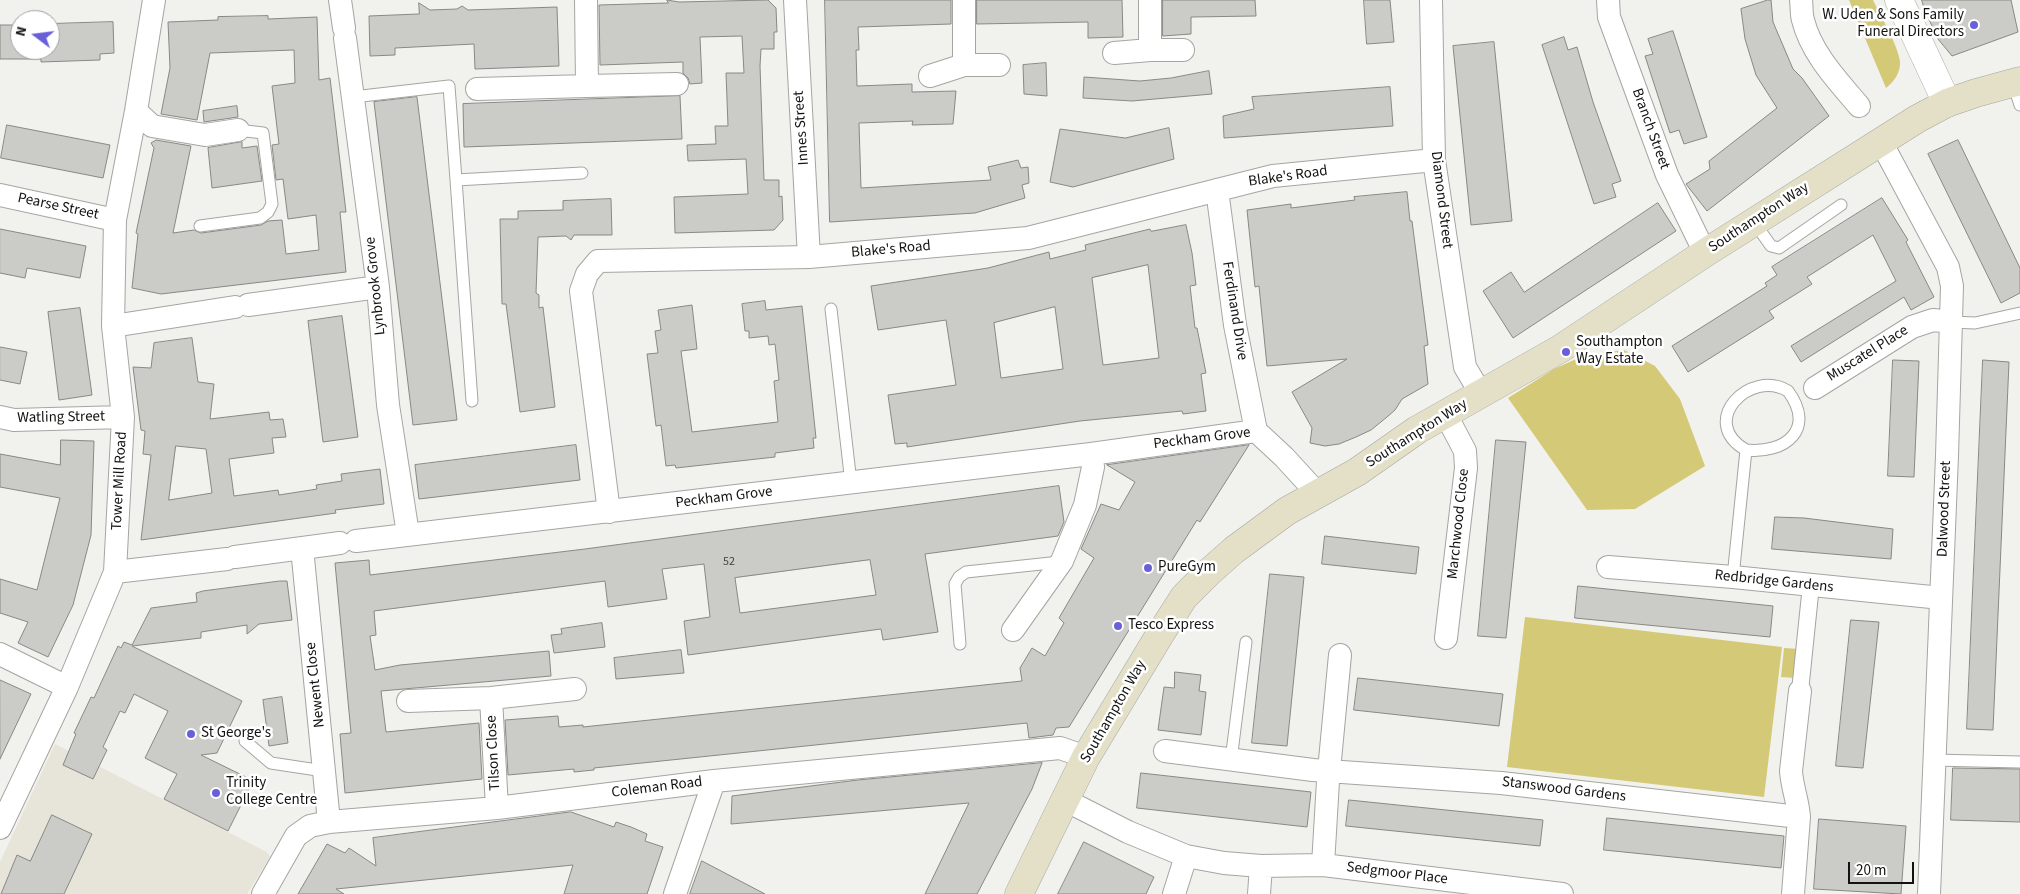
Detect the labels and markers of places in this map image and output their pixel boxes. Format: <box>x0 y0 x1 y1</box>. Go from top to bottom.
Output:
place label: W. Uden & Sons Family Funeral Directors <box>1822 7 1964 42</box>
marker: W. Uden & Sons Family Funeral Directors <box>1968 19 1980 31</box>
place label: Southampton Way Estate <box>1576 334 1663 369</box>
marker: Southampton Way Estate <box>1560 346 1572 358</box>
place label: PureGym <box>1158 559 1216 577</box>
marker: PureGym <box>1142 562 1154 574</box>
place label: Tesco Express <box>1128 617 1214 635</box>
marker: Tesco Express <box>1112 620 1124 632</box>
place label: St George's <box>201 725 271 743</box>
marker: St George's <box>185 728 197 740</box>
place label: Trinity College Centre <box>226 775 317 810</box>
marker: Trinity College Centre <box>210 787 222 799</box>

